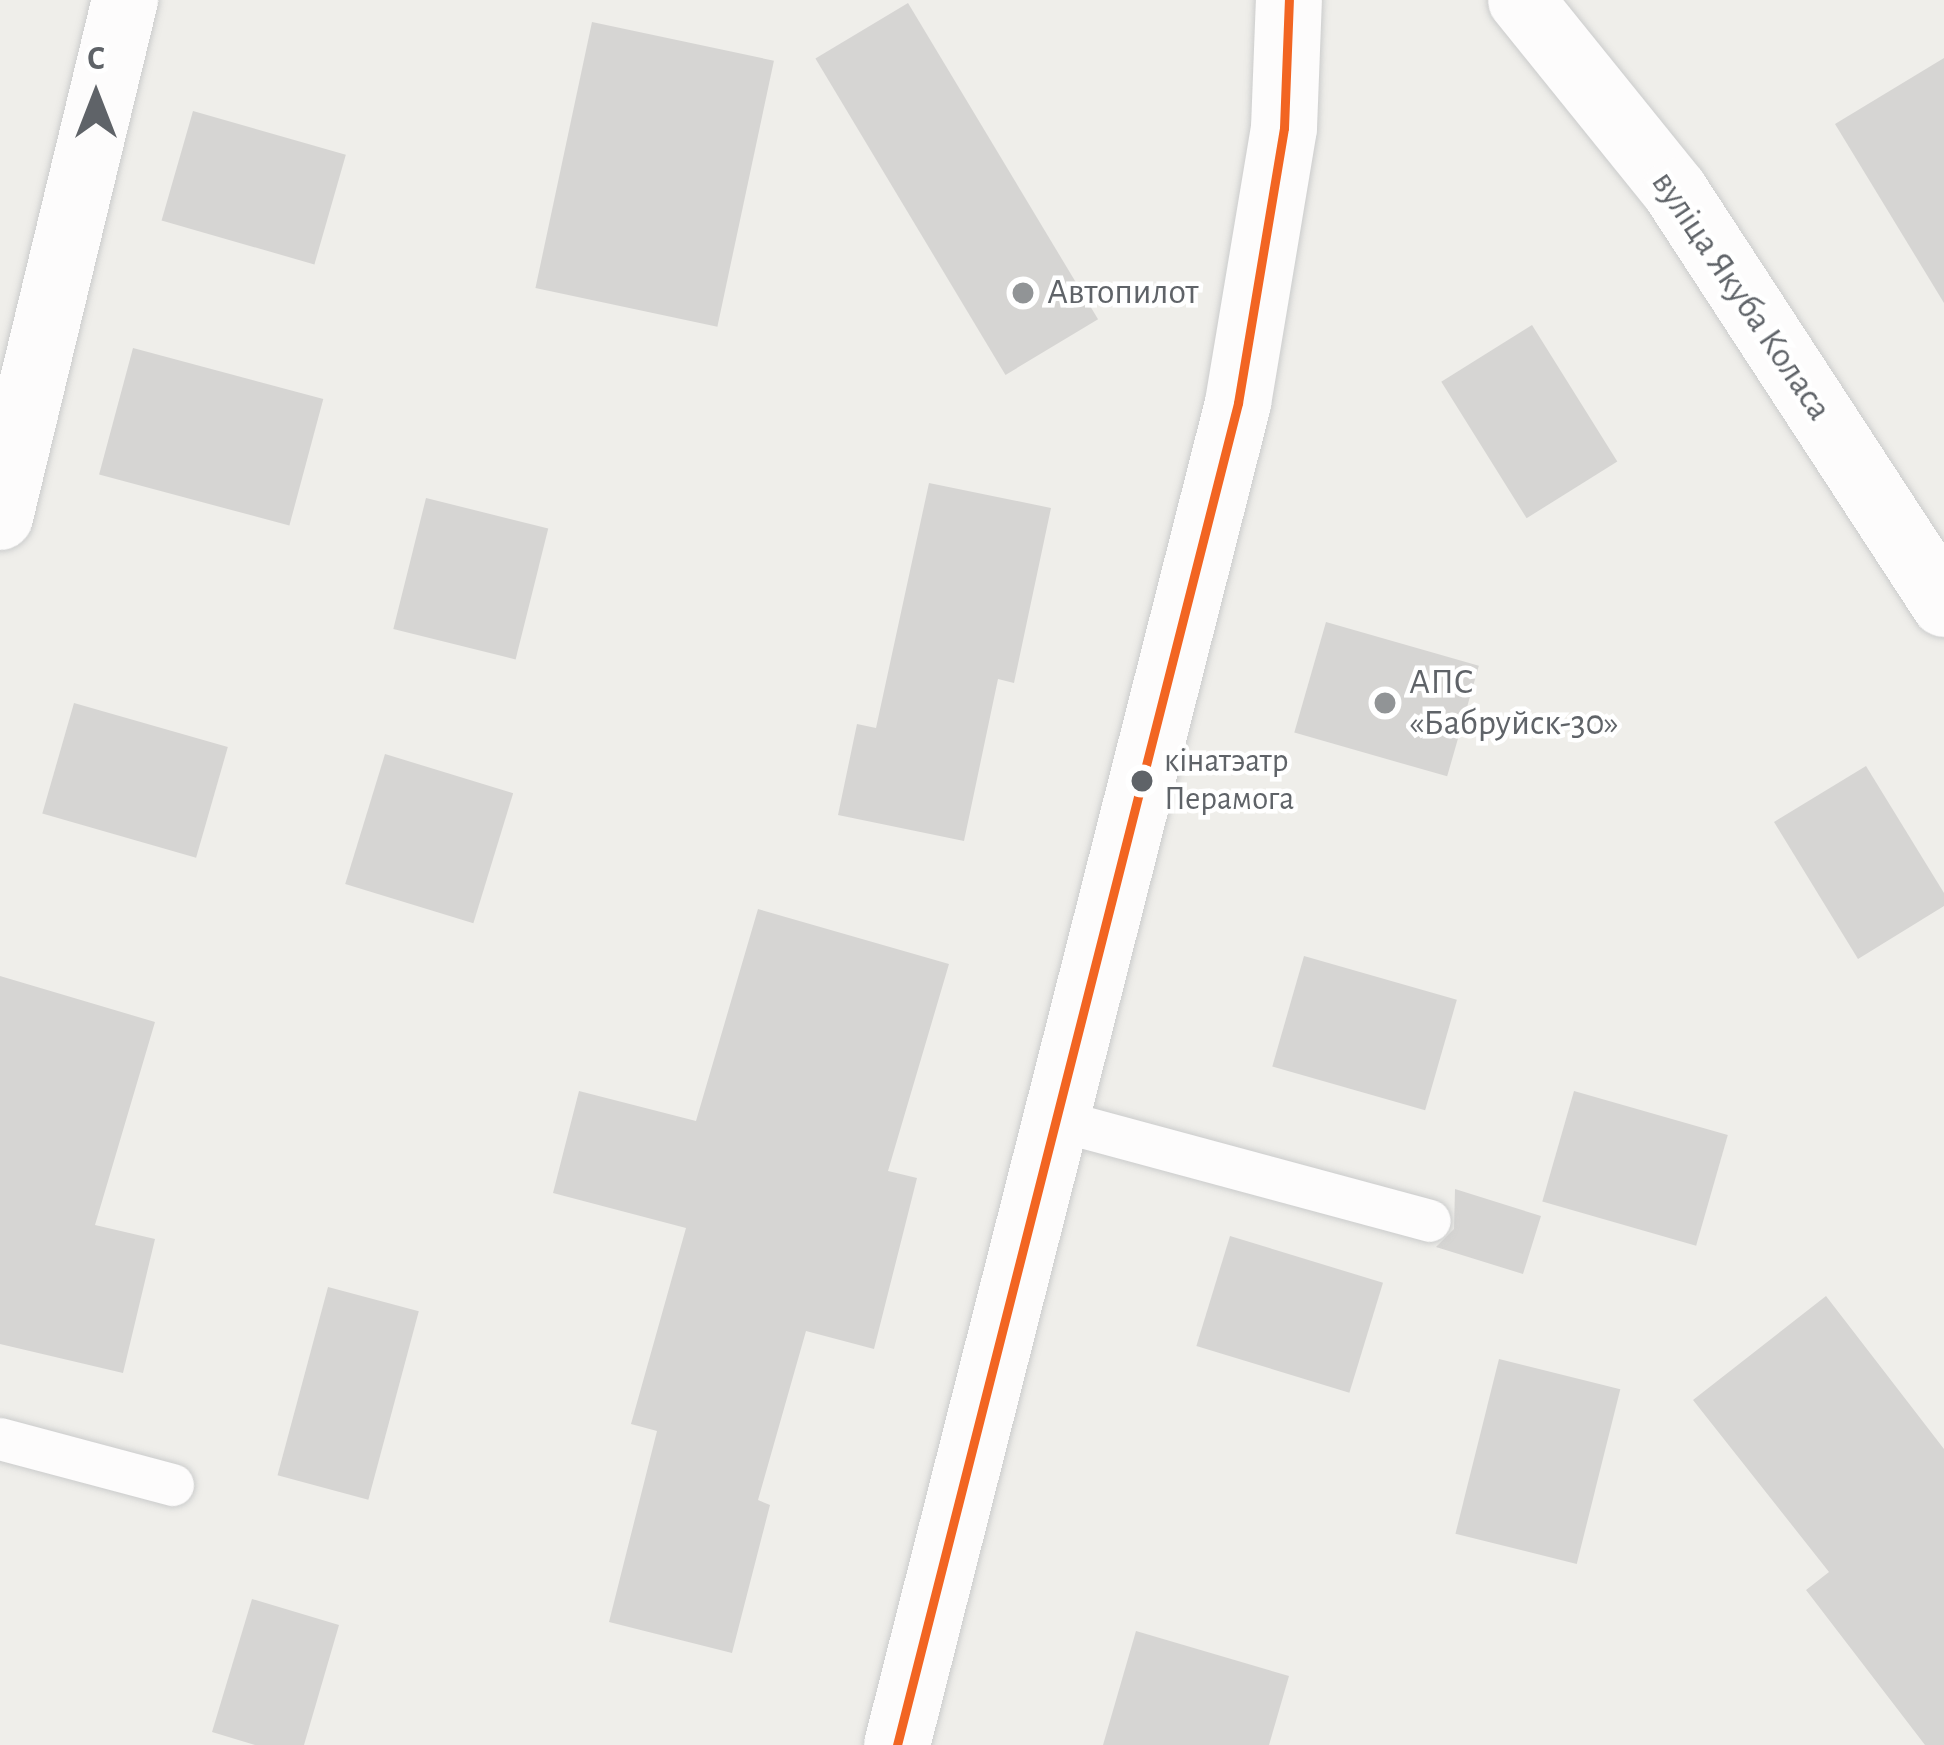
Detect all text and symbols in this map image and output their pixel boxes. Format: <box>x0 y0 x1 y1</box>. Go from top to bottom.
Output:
north arrow <box>36 36 156 156</box>
text: С <box>87 43 105 76</box>
street label: вуліца Якуба Коласа <box>1642 163 1840 429</box>
place label: Автопилот <box>1047 271 1199 315</box>
marker: Автопилот <box>1010 280 1036 306</box>
place label: АПС «Бабруйск-30» <box>1409 660 1619 745</box>
marker: АПС «Бабруйск-30» <box>1372 690 1398 716</box>
place label: кінатэатр Перамога <box>1164 742 1294 820</box>
marker: кінатэатр Перамога <box>1131 770 1153 792</box>

